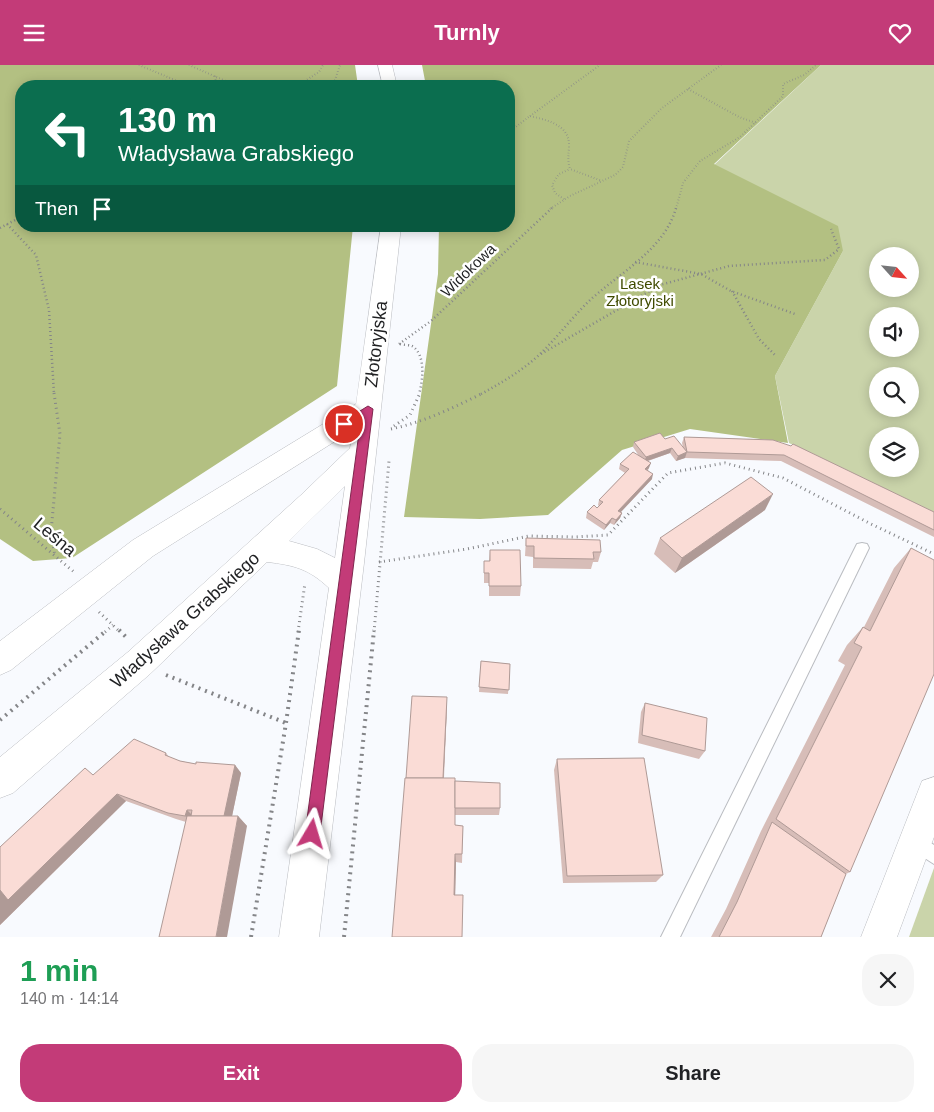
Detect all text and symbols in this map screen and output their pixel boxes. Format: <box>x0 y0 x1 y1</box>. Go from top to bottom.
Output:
icon: menu <box>20 19 48 47</box>
icon: heart <box>886 19 914 47</box>
text: Turnly <box>434 20 500 45</box>
icon: left <box>35 100 100 165</box>
text: 130 m <box>118 100 217 139</box>
text: Władysława Grabskiego <box>118 141 354 166</box>
icon: arrive <box>88 195 116 223</box>
text: Then <box>35 198 78 219</box>
street label: Widokowa <box>437 239 499 300</box>
north arrow <box>869 247 919 297</box>
map controls <box>869 247 919 477</box>
park label: Lasek Złotoryjski <box>606 275 674 309</box>
street label: Złotoryjska <box>361 299 391 388</box>
button: sound <box>869 307 919 357</box>
button: search <box>869 367 919 417</box>
pin <box>323 403 365 445</box>
icon: arrive <box>330 410 358 438</box>
button: layers <box>869 427 919 477</box>
street label: Leśna <box>30 514 81 561</box>
street label: Władysława Grabskiego <box>107 548 263 692</box>
position arrow <box>285 807 337 859</box>
text: 1 min <box>20 954 98 987</box>
button: close <box>862 954 914 1006</box>
text: 140 m · 14:14 <box>20 990 119 1007</box>
button: Exit <box>20 1044 462 1102</box>
button: Share <box>472 1044 914 1102</box>

